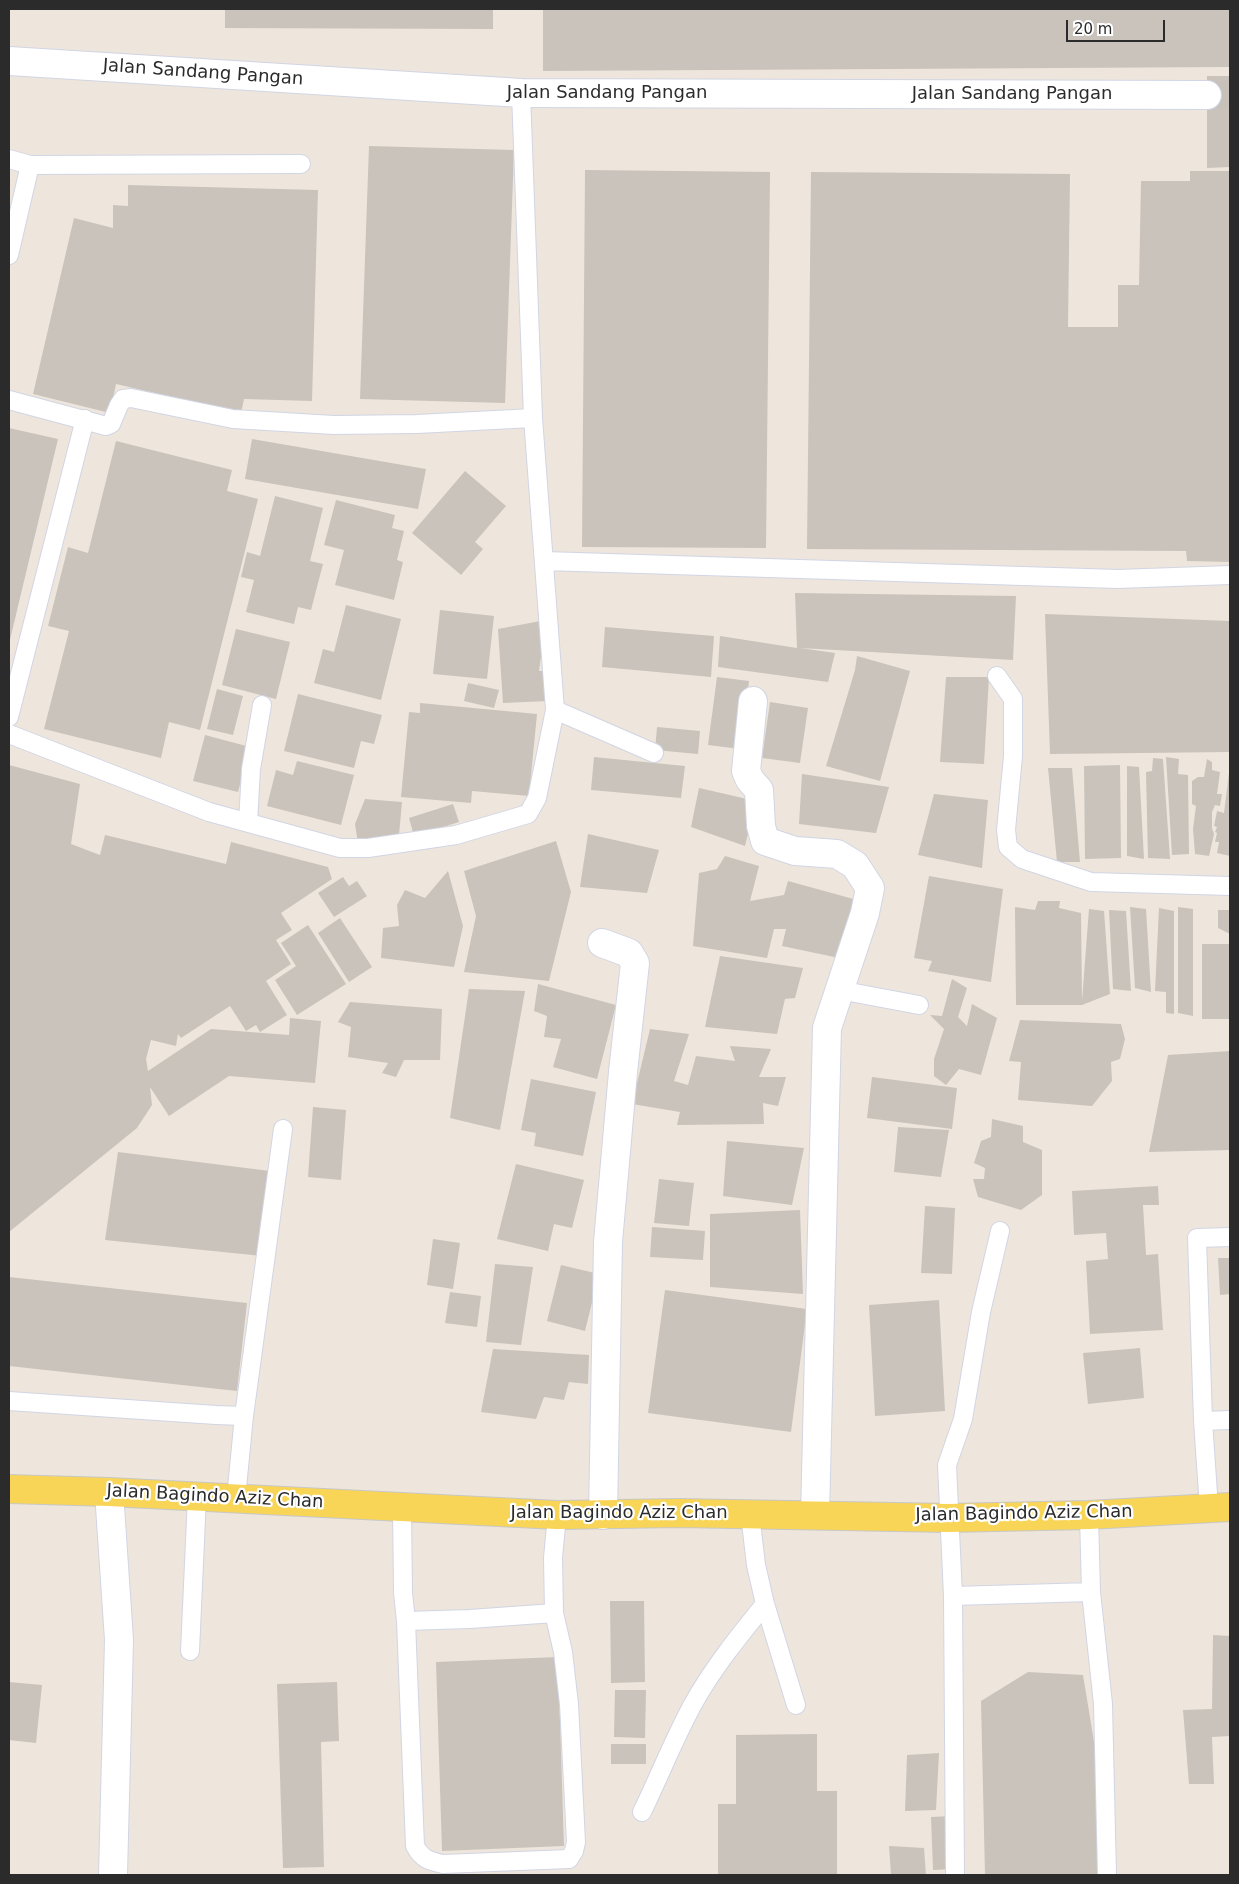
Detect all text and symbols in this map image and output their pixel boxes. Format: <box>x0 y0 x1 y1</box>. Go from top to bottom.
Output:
scale bar <box>1069 10 1168 42</box>
text: 20 m <box>1074 20 1112 38</box>
street label: Jalan Sandang Pangan <box>102 55 304 91</box>
street label: Jalan Sandang Pangan <box>507 82 707 104</box>
street label: Jalan Sandang Pangan <box>912 83 1112 105</box>
street label: Jalan Bagindo Aziz Chan <box>106 1481 324 1513</box>
street label: Jalan Bagindo Aziz Chan <box>915 1501 1133 1527</box>
street label: Jalan Bagindo Aziz Chan <box>510 1502 728 1524</box>

